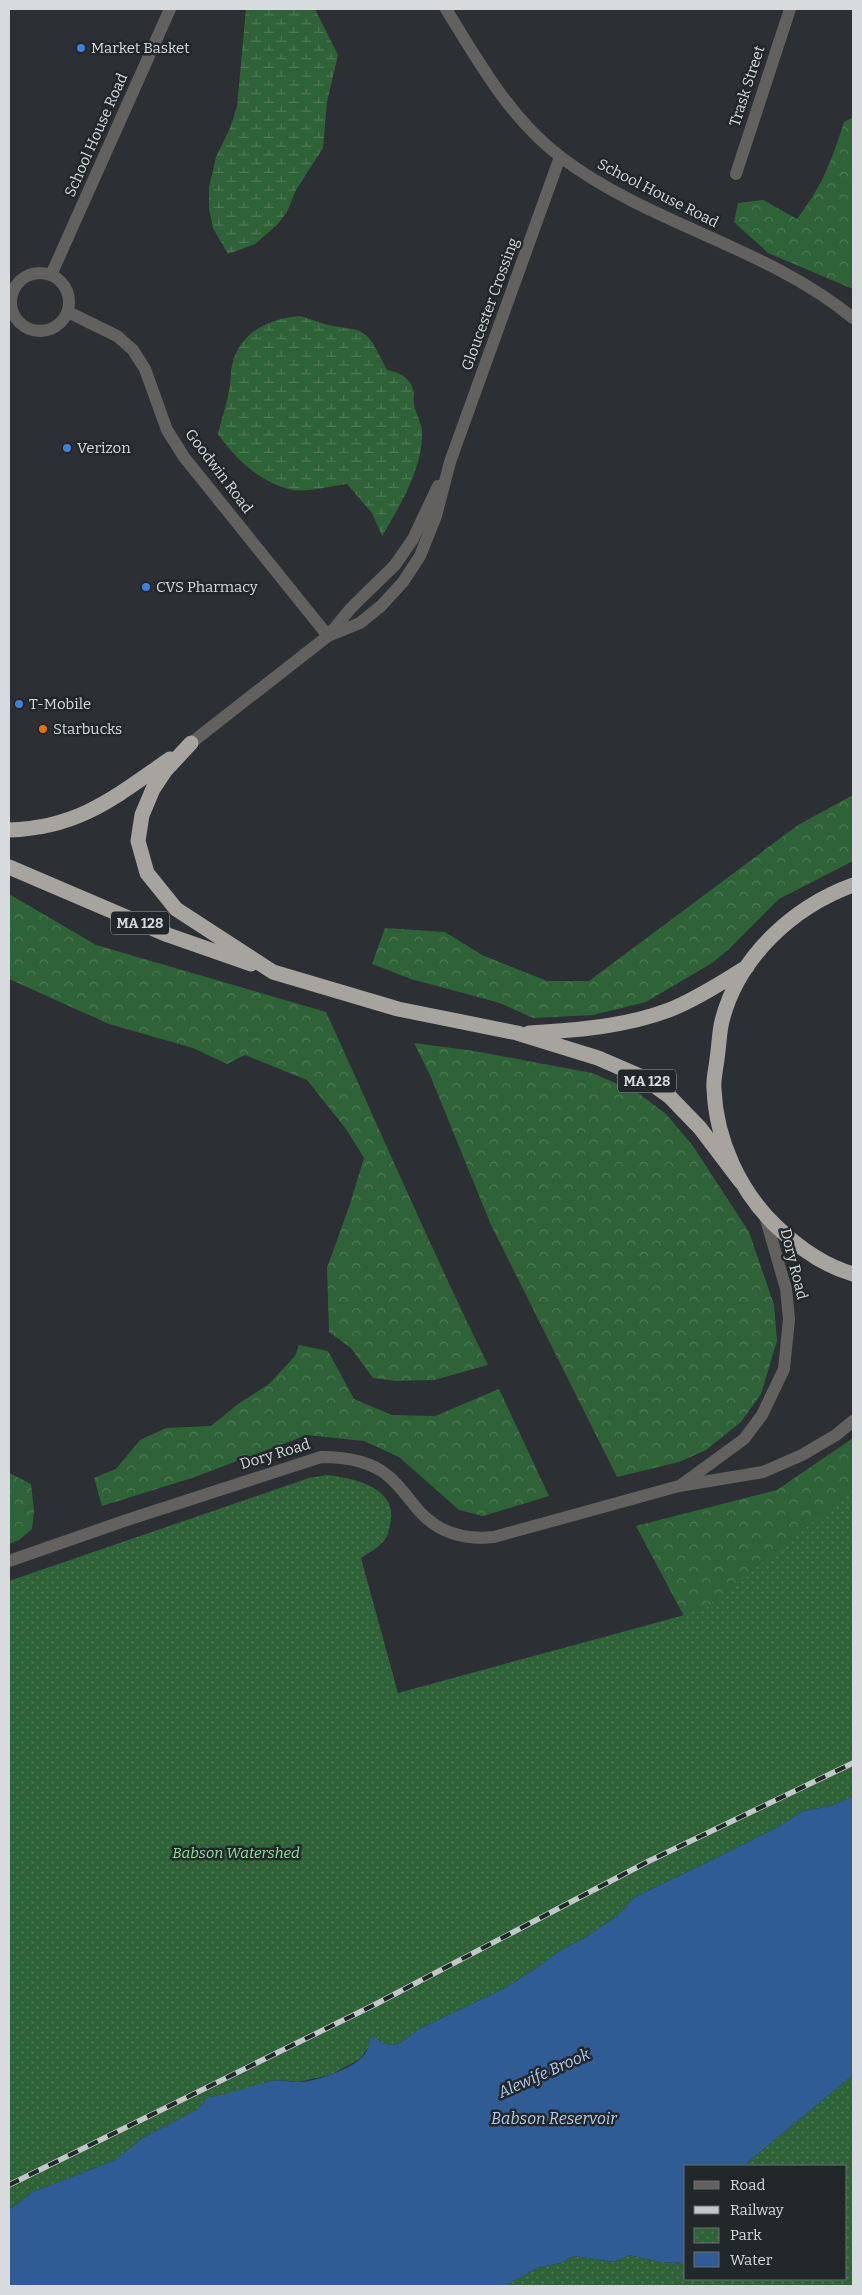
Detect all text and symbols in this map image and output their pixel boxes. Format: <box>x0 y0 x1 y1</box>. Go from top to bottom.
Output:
place label: Market Basket <box>91 39 190 57</box>
marker: Market Basket <box>75 42 87 54</box>
street label: Trask Street <box>725 43 769 129</box>
street label: School House Road <box>61 70 131 200</box>
street label: School House Road <box>594 155 722 231</box>
street label: Gloucester Crossing <box>458 235 522 373</box>
street label: Goodwin Road <box>181 425 257 517</box>
place label: Verizon <box>77 439 131 457</box>
marker: Verizon <box>61 442 73 454</box>
place label: CVS Pharmacy <box>156 578 258 596</box>
marker: CVS Pharmacy <box>140 581 152 593</box>
place label: T-Mobile <box>29 695 91 713</box>
marker: T-Mobile <box>13 698 25 710</box>
place label: Starbucks <box>53 720 122 738</box>
marker: Starbucks <box>37 723 49 735</box>
road number: MA 128 <box>111 911 169 934</box>
road number: MA 128 <box>618 1070 676 1092</box>
street label: Dory Road <box>777 1227 812 1301</box>
street label: Dory Road <box>238 1435 312 1473</box>
park label: Babson Watershed <box>172 1844 300 1862</box>
water label: Alewife Brook <box>494 2044 593 2102</box>
water label: Babson Reservoir <box>491 2109 618 2128</box>
legend <box>684 2165 847 2280</box>
text: Road <box>730 2176 765 2194</box>
text: Railway <box>730 2201 784 2219</box>
text: Park <box>730 2226 762 2244</box>
text: Water <box>730 2251 773 2269</box>

